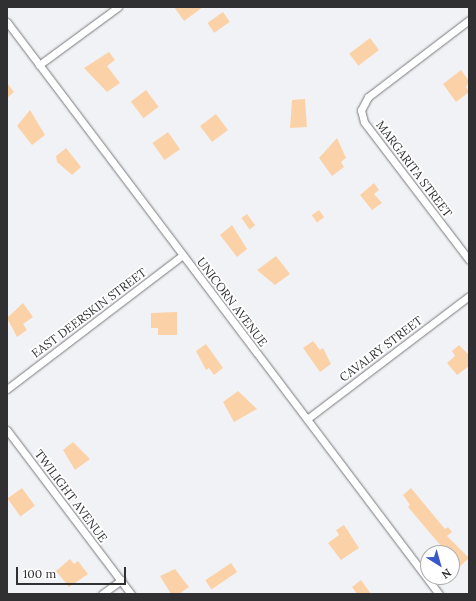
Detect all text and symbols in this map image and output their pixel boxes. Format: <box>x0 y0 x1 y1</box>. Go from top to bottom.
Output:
street label: MARGARITA STREET <box>373 118 455 220</box>
street label: UNICORN AVENUE <box>194 255 270 349</box>
street label: EAST DEERSKIN STREET <box>29 265 149 361</box>
street label: CAVALRY STREET <box>337 313 425 385</box>
street label: TWILIGHT AVENUE <box>32 447 110 545</box>
north arrow <box>420 545 460 585</box>
scale bar <box>18 559 128 585</box>
text: 100 m <box>23 566 56 581</box>
text: N <box>439 566 454 582</box>

